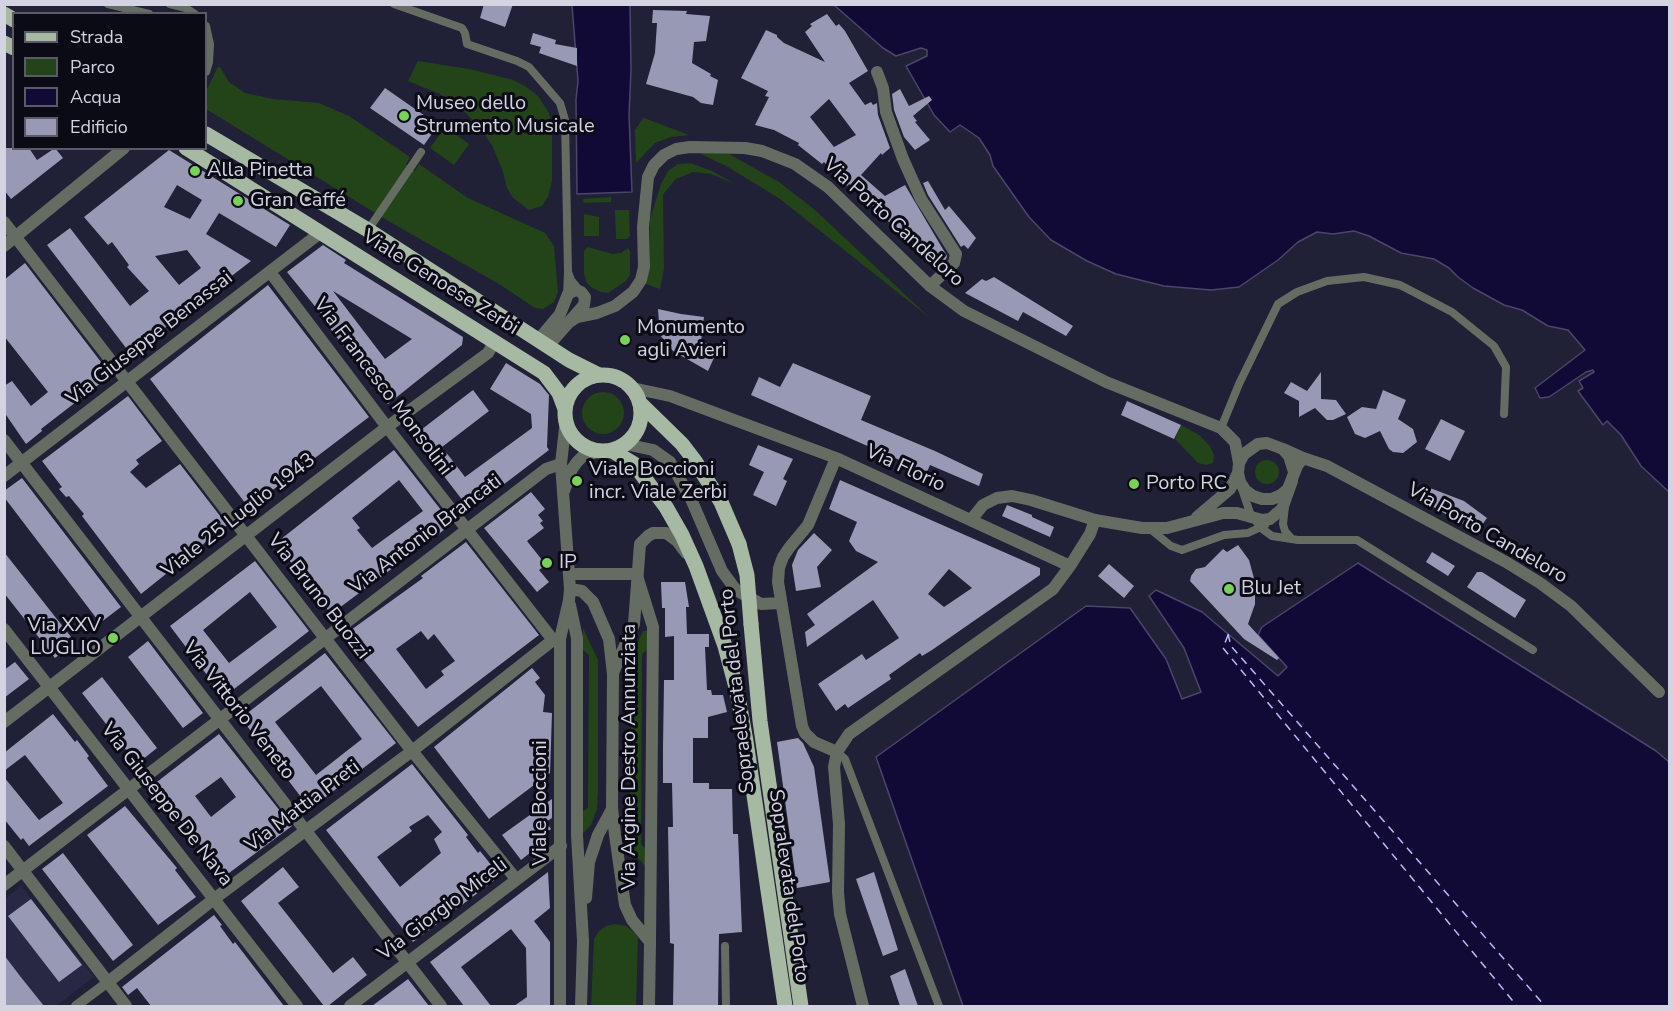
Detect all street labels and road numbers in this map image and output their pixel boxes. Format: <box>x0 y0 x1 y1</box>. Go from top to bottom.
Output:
street label: Via Porto Candeloro <box>818 154 968 292</box>
street label: Viale Genoese Zerbi <box>357 225 523 341</box>
street label: Via Giuseppe Benassai <box>62 267 238 411</box>
street label: Via Francesco Monsolini <box>308 294 456 480</box>
street label: Via Florio <box>861 440 949 498</box>
street label: Viale 25 Luglio 1943 <box>157 449 321 583</box>
street label: Via Antonio Brancati <box>345 470 507 600</box>
street label: Via Porto Candeloro <box>1403 478 1571 590</box>
street label: Via Bruno Buozzi <box>262 529 374 665</box>
street label: Sopraelevata del Porto <box>715 588 761 794</box>
street label: Via Argine Destro Annunziata <box>618 624 642 890</box>
street label: Via Vittorio Veneto <box>177 637 299 785</box>
street label: Via Giuseppe De Nava <box>95 719 237 891</box>
street label: Viale Boccioni <box>529 740 553 866</box>
street label: Via Mattia Preti <box>241 756 365 858</box>
street label: Sopralevata del Porto <box>763 788 813 984</box>
street label: Via Giorgio Miceli <box>373 853 513 967</box>

